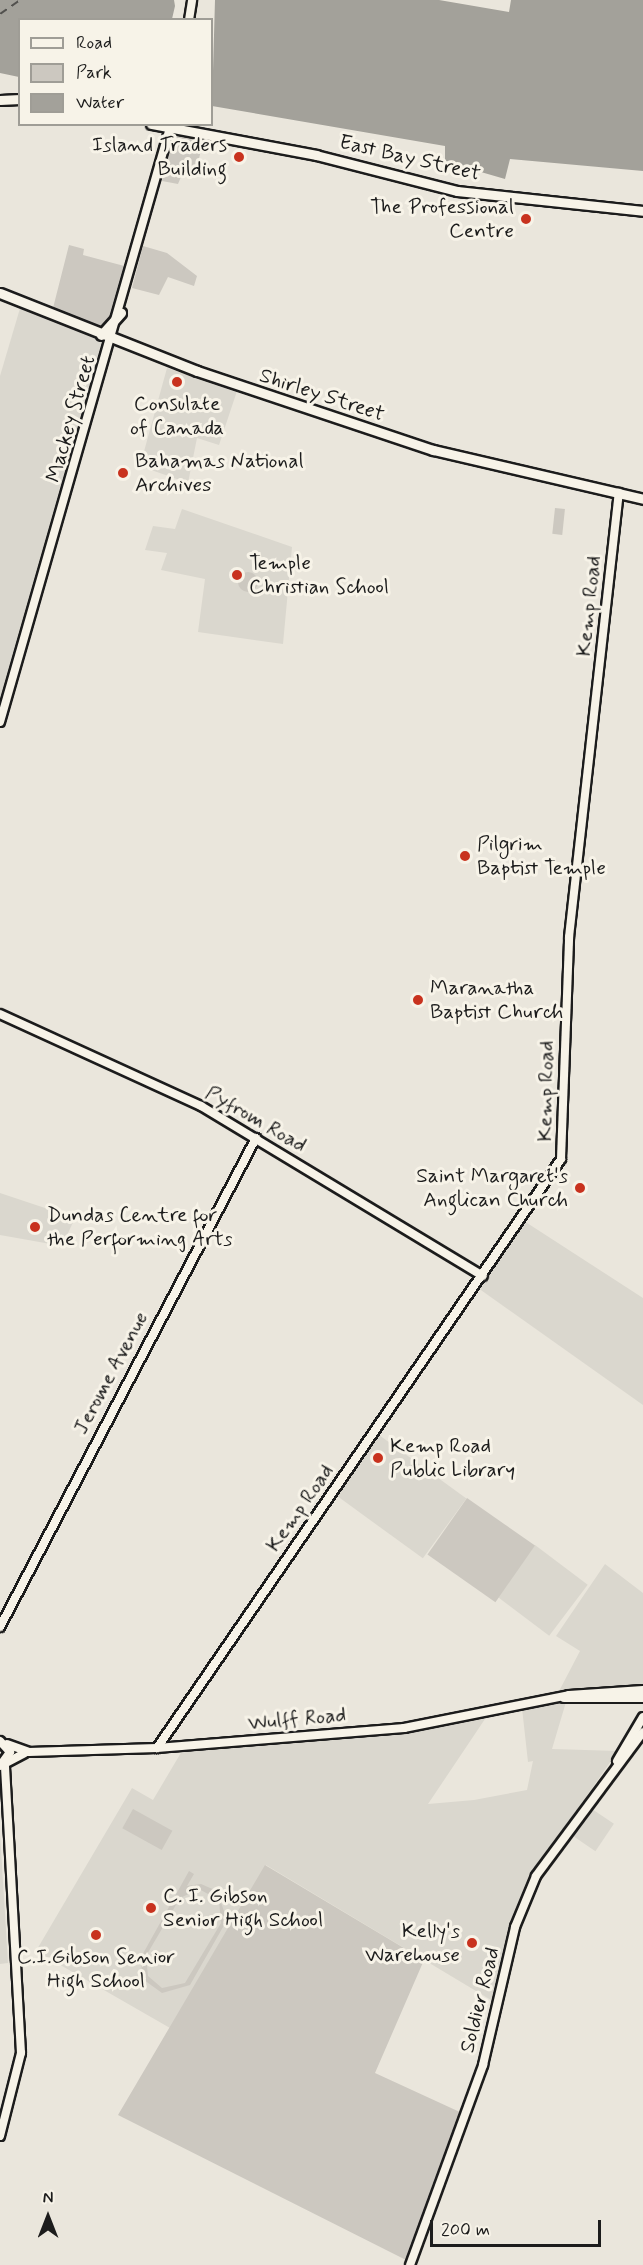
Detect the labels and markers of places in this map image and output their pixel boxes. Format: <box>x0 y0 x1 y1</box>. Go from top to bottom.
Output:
place label: Island Traders Building <box>93 132 227 182</box>
marker: Island Traders Building <box>232 150 246 164</box>
place label: The Professional Centre <box>371 194 514 244</box>
marker: The Professional Centre <box>519 212 533 226</box>
marker: Consulate of Canada <box>170 375 184 389</box>
place label: Consulate of Canada <box>130 391 224 441</box>
place label: Bahamas National Archives <box>135 448 303 498</box>
marker: Bahamas National Archives <box>116 466 130 480</box>
place label: Temple Christian School <box>249 550 390 600</box>
marker: Temple Christian School <box>230 568 244 582</box>
place label: Pilgrim Baptist Temple <box>477 831 606 881</box>
marker: Pilgrim Baptist Temple <box>458 849 472 863</box>
place label: Maranatha Baptist Church <box>430 975 563 1025</box>
marker: Maranatha Baptist Church <box>411 993 425 1007</box>
place label: Saint Margaret's Anglican Church <box>416 1163 568 1213</box>
marker: Saint Margaret's Anglican Church <box>573 1181 587 1195</box>
place label: Dundas Centre for the Performing Arts <box>47 1202 229 1252</box>
marker: Dundas Centre for the Performing Arts <box>28 1220 42 1234</box>
place label: Kemp Road Public Library <box>390 1433 520 1483</box>
marker: Kemp Road Public Library <box>371 1451 385 1465</box>
place label: C. I. Gibson Senior High School <box>163 1883 323 1933</box>
marker: C. I. Gibson Senior High School <box>144 1901 158 1915</box>
place label: Kelly's Warehouse <box>365 1918 460 1968</box>
marker: C.I.Gibson Senior High School <box>89 1928 103 1942</box>
marker: Kelly's Warehouse <box>465 1936 479 1950</box>
place label: C.I.Gibson Senior High School <box>18 1944 174 1994</box>

